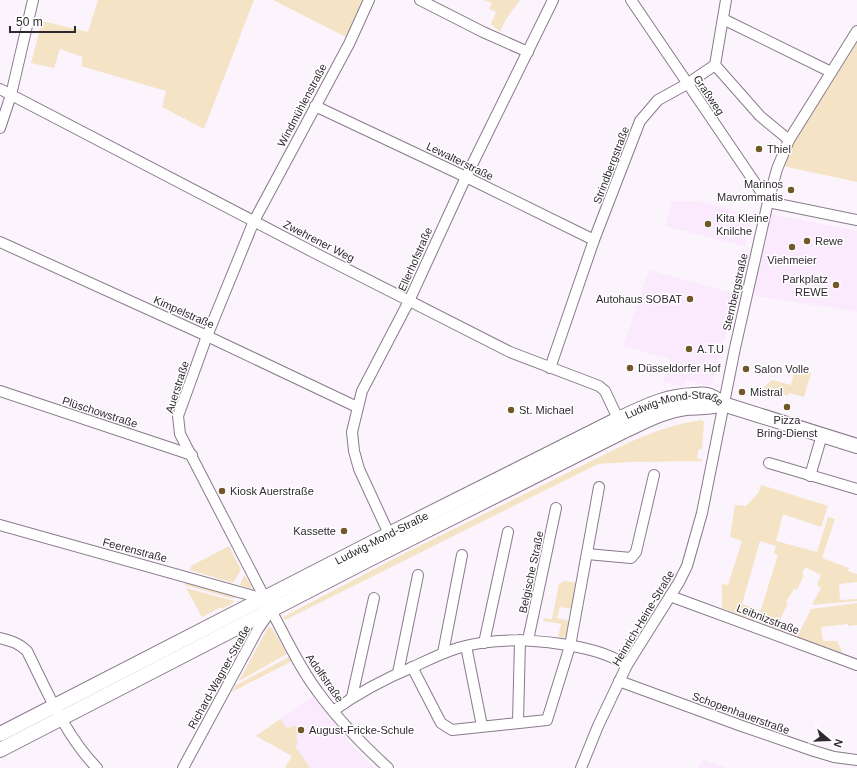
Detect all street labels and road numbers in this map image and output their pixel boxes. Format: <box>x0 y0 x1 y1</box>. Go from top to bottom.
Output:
street label: Windmühlenstraße <box>275 61 329 149</box>
street label: Graßweg <box>691 73 727 117</box>
street label: Strindbergstraße <box>591 125 631 205</box>
street label: Lewalterstraße <box>425 140 495 182</box>
street label: Zwehrener Weg <box>281 218 357 264</box>
street label: Ellerhofstraße <box>396 225 434 293</box>
street label: Sternbergstraße <box>720 252 750 332</box>
street label: Kimpelstraße <box>152 293 216 331</box>
street label: Auerstraße <box>163 359 191 415</box>
street label: Ludwig-Mond-Straße <box>623 389 726 421</box>
street label: Plüschowstraße <box>61 394 139 430</box>
street label: Ludwig-Mond-Straße <box>333 509 430 567</box>
street label: Belgische Straße <box>516 530 546 614</box>
street label: Feerenstraße <box>102 536 168 564</box>
street label: Heinrich-Heine-Straße <box>610 568 676 668</box>
street label: Leibnizstraße <box>735 602 801 636</box>
street label: Richard-Wagner-Straße <box>186 623 252 731</box>
street label: Adolfstraße <box>304 652 346 704</box>
street label: Schopenhauerstraße <box>691 690 791 736</box>

